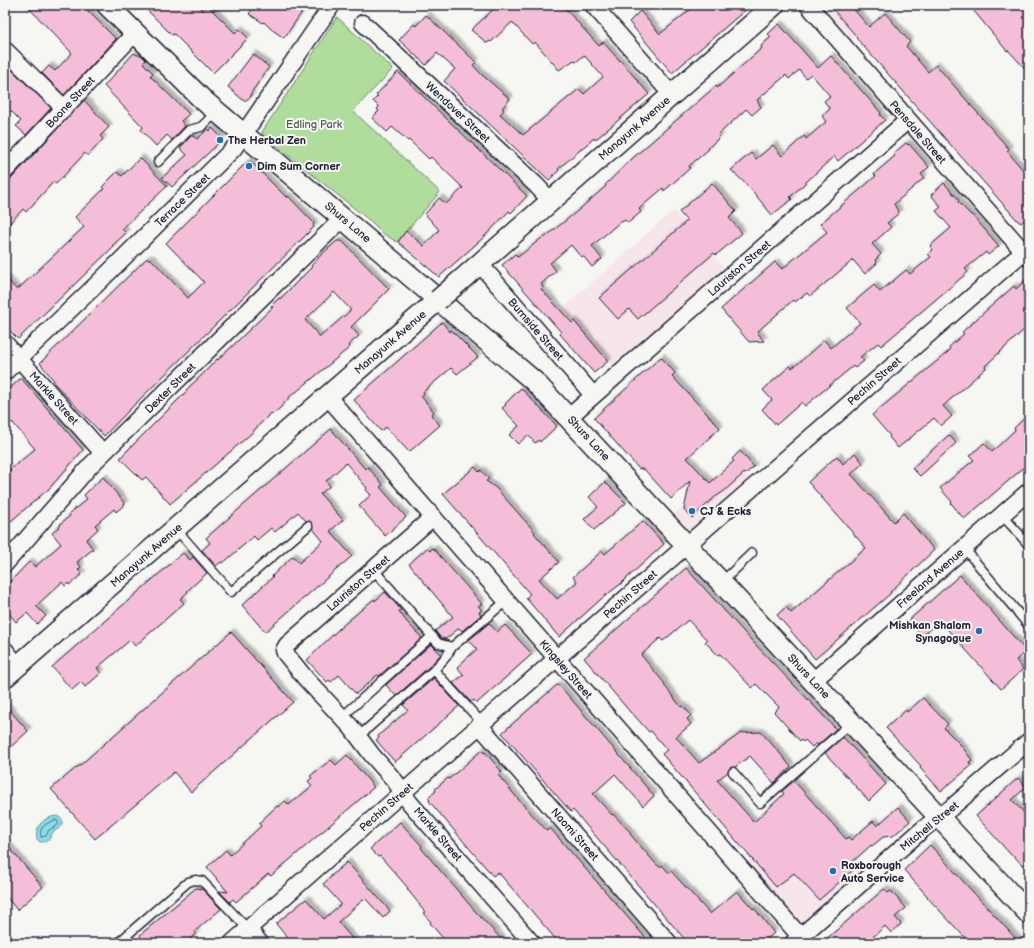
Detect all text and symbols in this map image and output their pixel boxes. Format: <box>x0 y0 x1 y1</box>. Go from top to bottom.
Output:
street label: Boone Street <box>43 73 98 131</box>
street label: Wendover Street <box>423 79 493 146</box>
street label: Manayunk Avenue <box>596 93 673 163</box>
street label: Pensdale Street <box>887 98 949 167</box>
park label: Edling Park <box>286 118 343 131</box>
place label: The Herbal Zen <box>228 134 306 147</box>
marker: The Herbal Zen <box>215 135 225 145</box>
place label: Dim Sum Corner <box>257 160 341 173</box>
marker: Dim Sum Corner <box>244 161 254 171</box>
street label: Terrace Street <box>152 171 213 230</box>
street label: Shurs Lane <box>322 199 374 246</box>
street label: Lauriston Street <box>705 237 774 299</box>
street label: Burnside Street <box>505 296 566 363</box>
street label: Manayunk Avenue <box>352 307 429 377</box>
street label: Pechin Street <box>845 354 904 408</box>
street label: Dexter Street <box>142 360 199 416</box>
street label: Markle Street <box>26 369 81 428</box>
street label: Shurs Lane <box>565 413 613 464</box>
place label: CJ & Ecks <box>700 505 752 518</box>
marker: CJ & Ecks <box>687 506 697 516</box>
street label: Manayunk Avenue <box>108 520 185 590</box>
street label: Freeland Avenue <box>894 545 967 611</box>
street label: Lauriston Street <box>324 552 393 614</box>
street label: Pechin Street <box>601 567 660 621</box>
place label: Mishkan Shalom Synagogue <box>889 619 971 645</box>
marker: Mishkan Shalom Synagogue <box>974 626 984 636</box>
street label: Kingsley Street <box>537 637 595 702</box>
street label: Shurs Lane <box>785 651 833 702</box>
street label: Pechin Street <box>357 780 416 834</box>
street label: Mitchell Street <box>897 798 962 854</box>
street label: Markle Street <box>411 805 465 864</box>
street label: Naomi Street <box>548 805 601 864</box>
place label: Roxborough Auto Service <box>840 859 904 885</box>
marker: Roxborough Auto Service <box>828 866 838 876</box>

